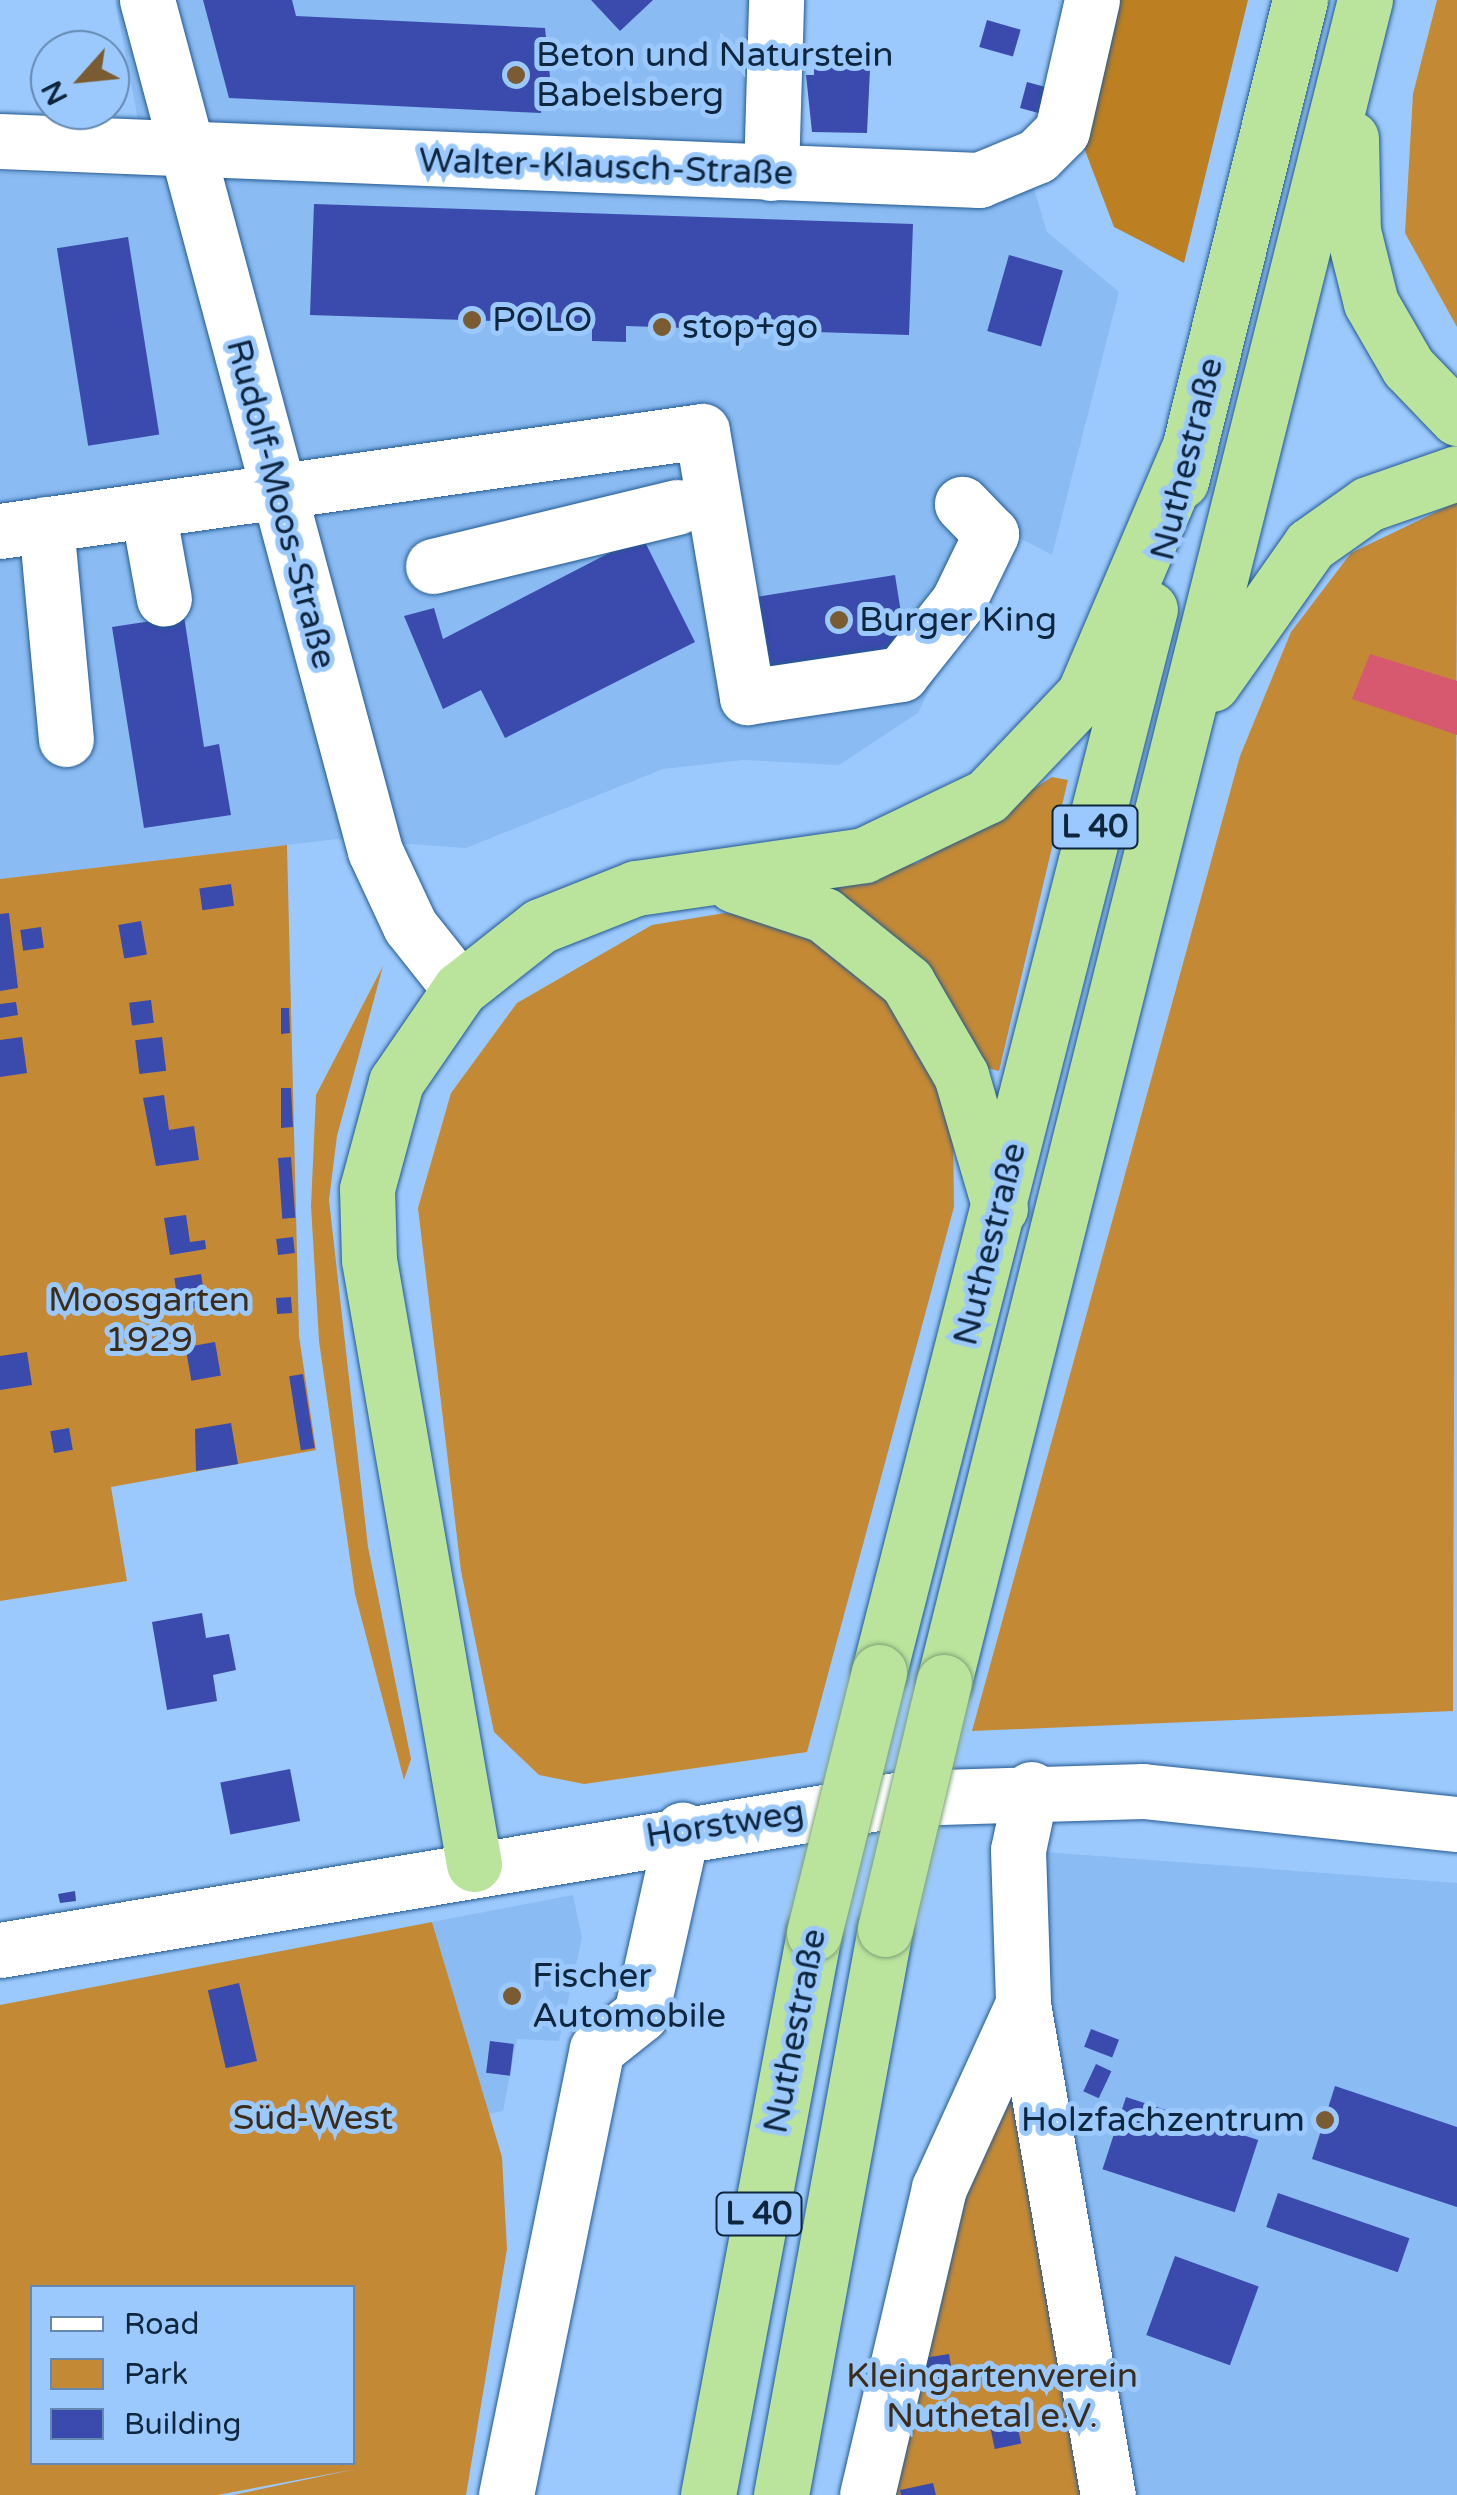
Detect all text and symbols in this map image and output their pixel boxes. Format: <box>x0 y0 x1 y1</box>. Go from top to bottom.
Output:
north arrow <box>30 30 130 130</box>
place label: Beton und Naturstein Babelsberg <box>536 34 894 116</box>
marker: Beton und Naturstein Babelsberg <box>505 64 527 86</box>
text: N <box>35 75 75 110</box>
street label: Walter-Klausch-Straße <box>418 139 794 195</box>
place label: POLO <box>492 299 593 341</box>
place label: stop+go <box>682 306 818 348</box>
marker: POLO <box>461 309 483 331</box>
marker: stop+go <box>651 316 673 338</box>
street label: Rudolf-Moos-Straße <box>217 335 345 673</box>
street label: Nuthestraße <box>1142 353 1232 565</box>
place label: Burger King <box>859 599 1057 641</box>
marker: Burger King <box>828 609 850 631</box>
road number: L 40 <box>1050 800 1140 854</box>
street label: Nuthestraße <box>945 1138 1035 1350</box>
park label: Moosgarten 1929 <box>48 1279 250 1361</box>
street label: Horstweg <box>643 1791 807 1857</box>
street label: Nuthestraße <box>755 1925 835 2137</box>
place label: Fischer Automobile <box>532 1955 726 2037</box>
marker: Fischer Automobile <box>501 1985 523 2007</box>
park label: Süd-West <box>233 2097 393 2139</box>
place label: Holzfachzentrum <box>1021 2099 1305 2141</box>
marker: Holzfachzentrum <box>1314 2109 1336 2131</box>
road number: L 40 <box>714 2187 804 2241</box>
legend <box>30 2285 355 2465</box>
text: Road <box>124 2306 199 2343</box>
park label: Kleingartenverein Nuthetal e.V. <box>846 2355 1138 2437</box>
text: Park <box>124 2356 188 2393</box>
text: Building <box>124 2406 241 2443</box>

